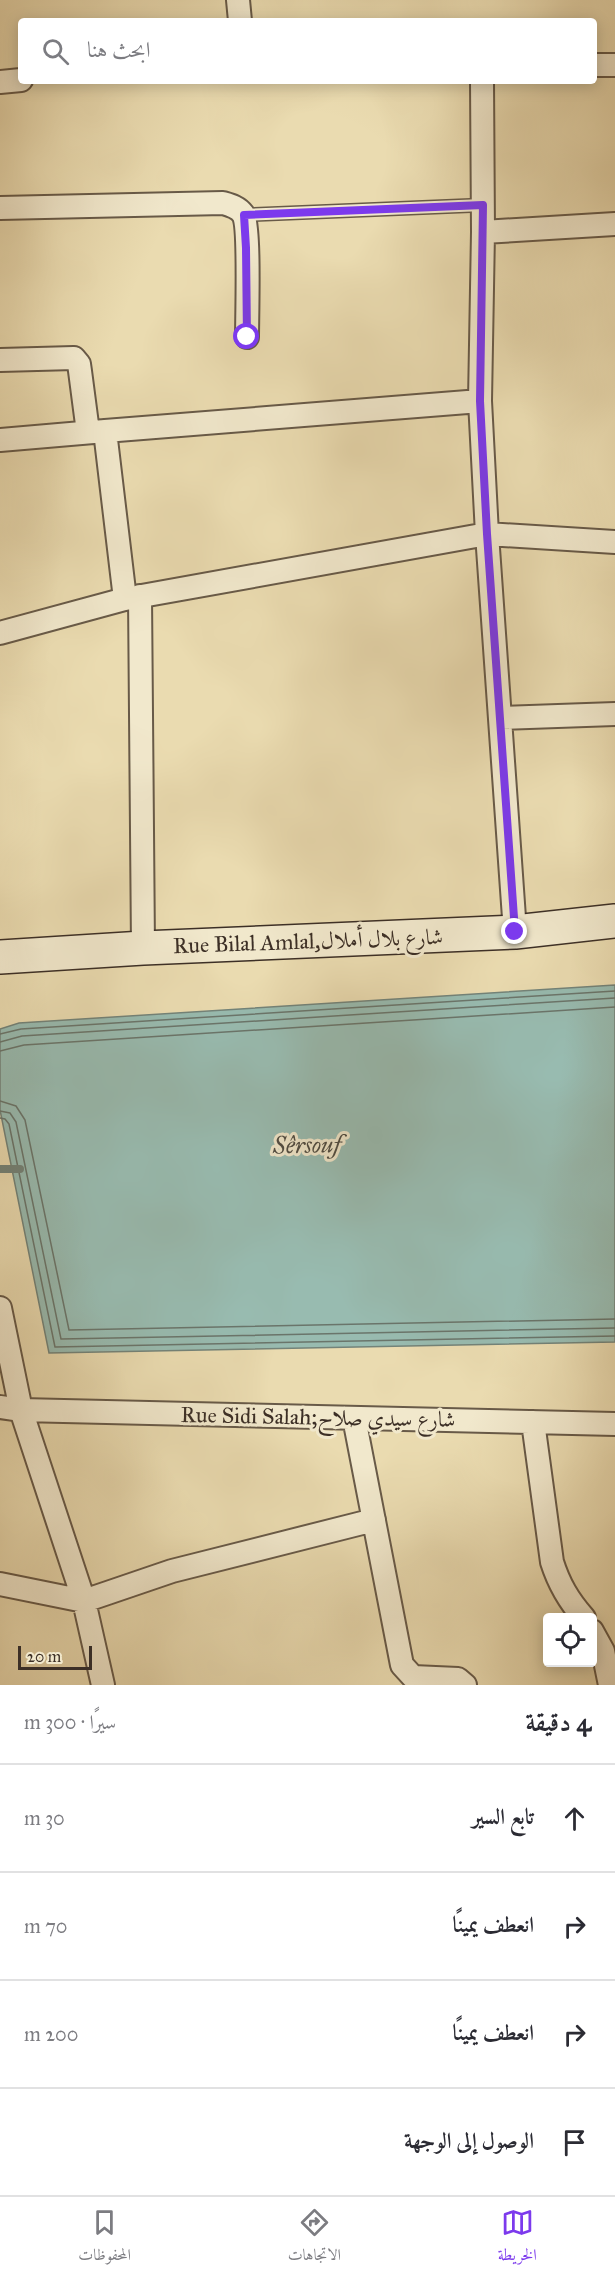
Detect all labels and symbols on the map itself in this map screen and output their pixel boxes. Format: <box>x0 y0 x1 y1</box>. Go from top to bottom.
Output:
route start <box>233 323 259 349</box>
route end <box>501 918 527 944</box>
street label: Rue Bilal Amlal,شارع بلال أملال <box>172 921 444 964</box>
water label: Sêrsouf <box>271 1129 348 1161</box>
street label: Rue Sidi Salah;شارع سيدي صلاح <box>180 1401 456 1439</box>
scale bar <box>18 1643 92 1670</box>

